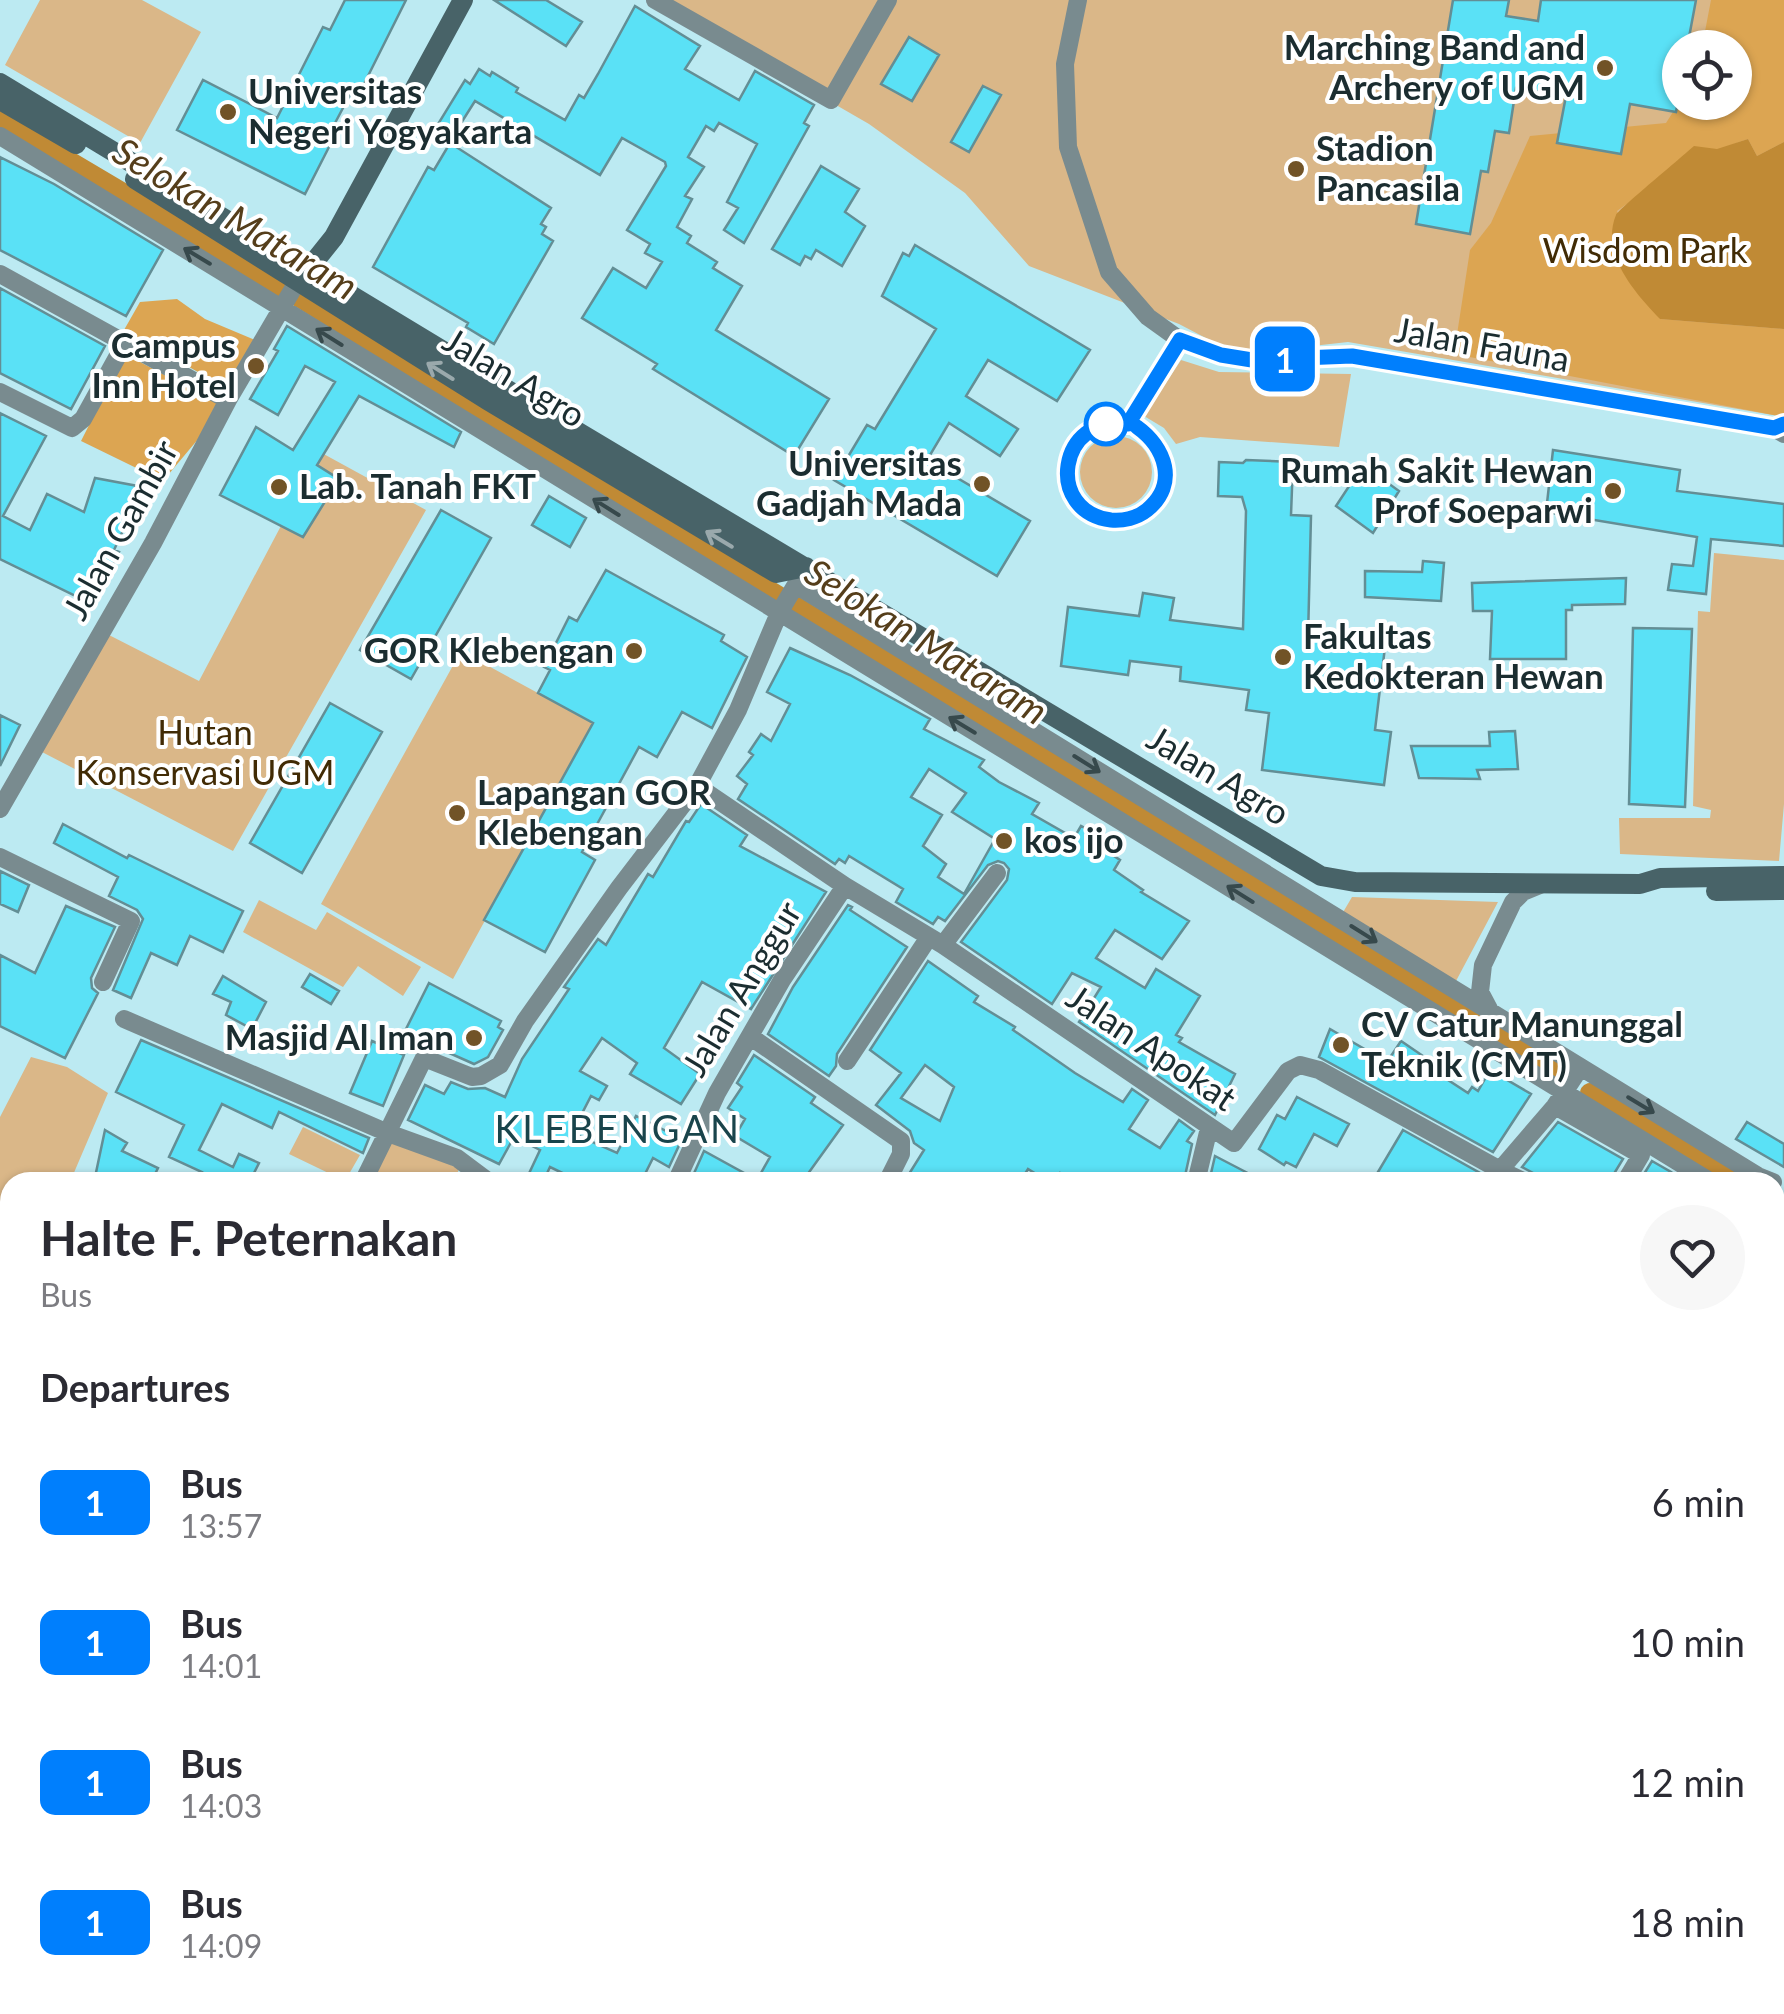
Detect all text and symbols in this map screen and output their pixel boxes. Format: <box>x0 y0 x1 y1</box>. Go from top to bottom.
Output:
place label: Marching Band and Archery of UGM <box>1284 25 1585 107</box>
map controls <box>1662 30 1752 120</box>
button: locate <box>1662 30 1752 120</box>
marker: Marching Band and Archery of UGM <box>1594 57 1616 79</box>
place label: Universitas Negeri Yogyakarta <box>248 69 532 151</box>
marker: Universitas Negeri Yogyakarta <box>217 101 239 123</box>
water label: Selokan Mataram <box>106 126 366 308</box>
place label: Stadion Pancasila <box>1316 126 1460 208</box>
marker: Stadion Pancasila <box>1285 158 1307 180</box>
park label: Wisdom Park <box>1542 228 1748 270</box>
one-way arrow <box>183 246 212 266</box>
street label: Jalan Fauna <box>1392 307 1573 379</box>
street label: Jalan Agro <box>436 318 594 435</box>
place label: Campus Inn Hotel <box>91 323 236 405</box>
line badge: 1 <box>1252 326 1318 392</box>
one-way arrow <box>315 327 344 347</box>
text: 1 <box>1275 338 1295 380</box>
marker: Campus Inn Hotel <box>245 355 267 377</box>
one-way arrow <box>427 361 455 381</box>
unlabelled marker <box>1085 403 1127 445</box>
street label: Jalan Gambir <box>53 432 186 626</box>
place label: Universitas Gadjah Mada <box>756 441 962 523</box>
place label: Rumah Sakit Hewan Prof Soeparwi <box>1280 448 1593 530</box>
place label: Lab. Tanah FKT <box>299 464 536 506</box>
marker: Universitas Gadjah Mada <box>971 473 993 495</box>
marker: Lab. Tanah FKT <box>268 476 290 498</box>
marker: Rumah Sakit Hewan Prof Soeparwi <box>1602 480 1624 502</box>
one-way arrow <box>592 497 621 517</box>
one-way arrow <box>705 529 734 549</box>
water label: Selokan Mataram <box>798 547 1057 733</box>
place label: Fakultas Kedokteran Hewan <box>1303 614 1604 696</box>
place label: GOR Klebengan <box>364 628 614 670</box>
marker: GOR Klebengan <box>623 640 645 662</box>
marker: Fakultas Kedokteran Hewan <box>1272 646 1294 668</box>
park label: Hutan Konservasi UGM <box>76 710 335 792</box>
one-way arrow <box>948 715 977 735</box>
street label: Jalan Agro <box>1140 716 1298 833</box>
one-way arrow <box>1073 754 1101 774</box>
place label: Lapangan GOR Klebengan <box>477 770 712 852</box>
marker: Lapangan GOR Klebengan <box>446 802 468 824</box>
place label: kos ijo <box>1024 818 1124 860</box>
marker: kos ijo <box>993 830 1015 852</box>
one-way arrow <box>1226 884 1254 904</box>
street label: Jalan Anggur <box>672 893 809 1083</box>
one-way arrow <box>1349 924 1378 945</box>
street label: Jalan Apokat <box>1060 974 1245 1119</box>
place label: CV Catur Manunggal Teknik (CMT) <box>1361 1002 1683 1084</box>
place label: Masjid Al Iman <box>225 1015 454 1057</box>
marker: Masjid Al Iman <box>463 1027 485 1049</box>
marker: CV Catur Manunggal Teknik (CMT) <box>1330 1034 1352 1056</box>
one-way arrow <box>1626 1095 1655 1115</box>
district label: KLEBENGAN <box>495 1105 741 1151</box>
button: heart <box>1640 1205 1745 1310</box>
text: Halte F. Peternakan <box>40 1209 457 1266</box>
text: Bus <box>40 1275 92 1314</box>
text: Departures <box>40 1364 230 1410</box>
text: Bus <box>180 1460 243 1506</box>
text: 6 min <box>1652 1479 1745 1525</box>
text: 1 <box>85 1481 105 1523</box>
text: 13:57 <box>180 1506 262 1545</box>
text: Bus <box>180 1600 243 1646</box>
text: 10 min <box>1630 1619 1745 1665</box>
text: 1 <box>85 1621 105 1663</box>
text: 14:01 <box>180 1646 262 1685</box>
text: Bus <box>180 1740 243 1786</box>
text: 12 min <box>1630 1759 1745 1805</box>
text: 1 <box>85 1761 105 1803</box>
text: 14:03 <box>180 1786 262 1825</box>
text: Bus <box>180 1880 243 1926</box>
text: 18 min <box>1630 1899 1745 1945</box>
text: 1 <box>85 1901 105 1943</box>
text: 14:09 <box>180 1926 262 1965</box>

